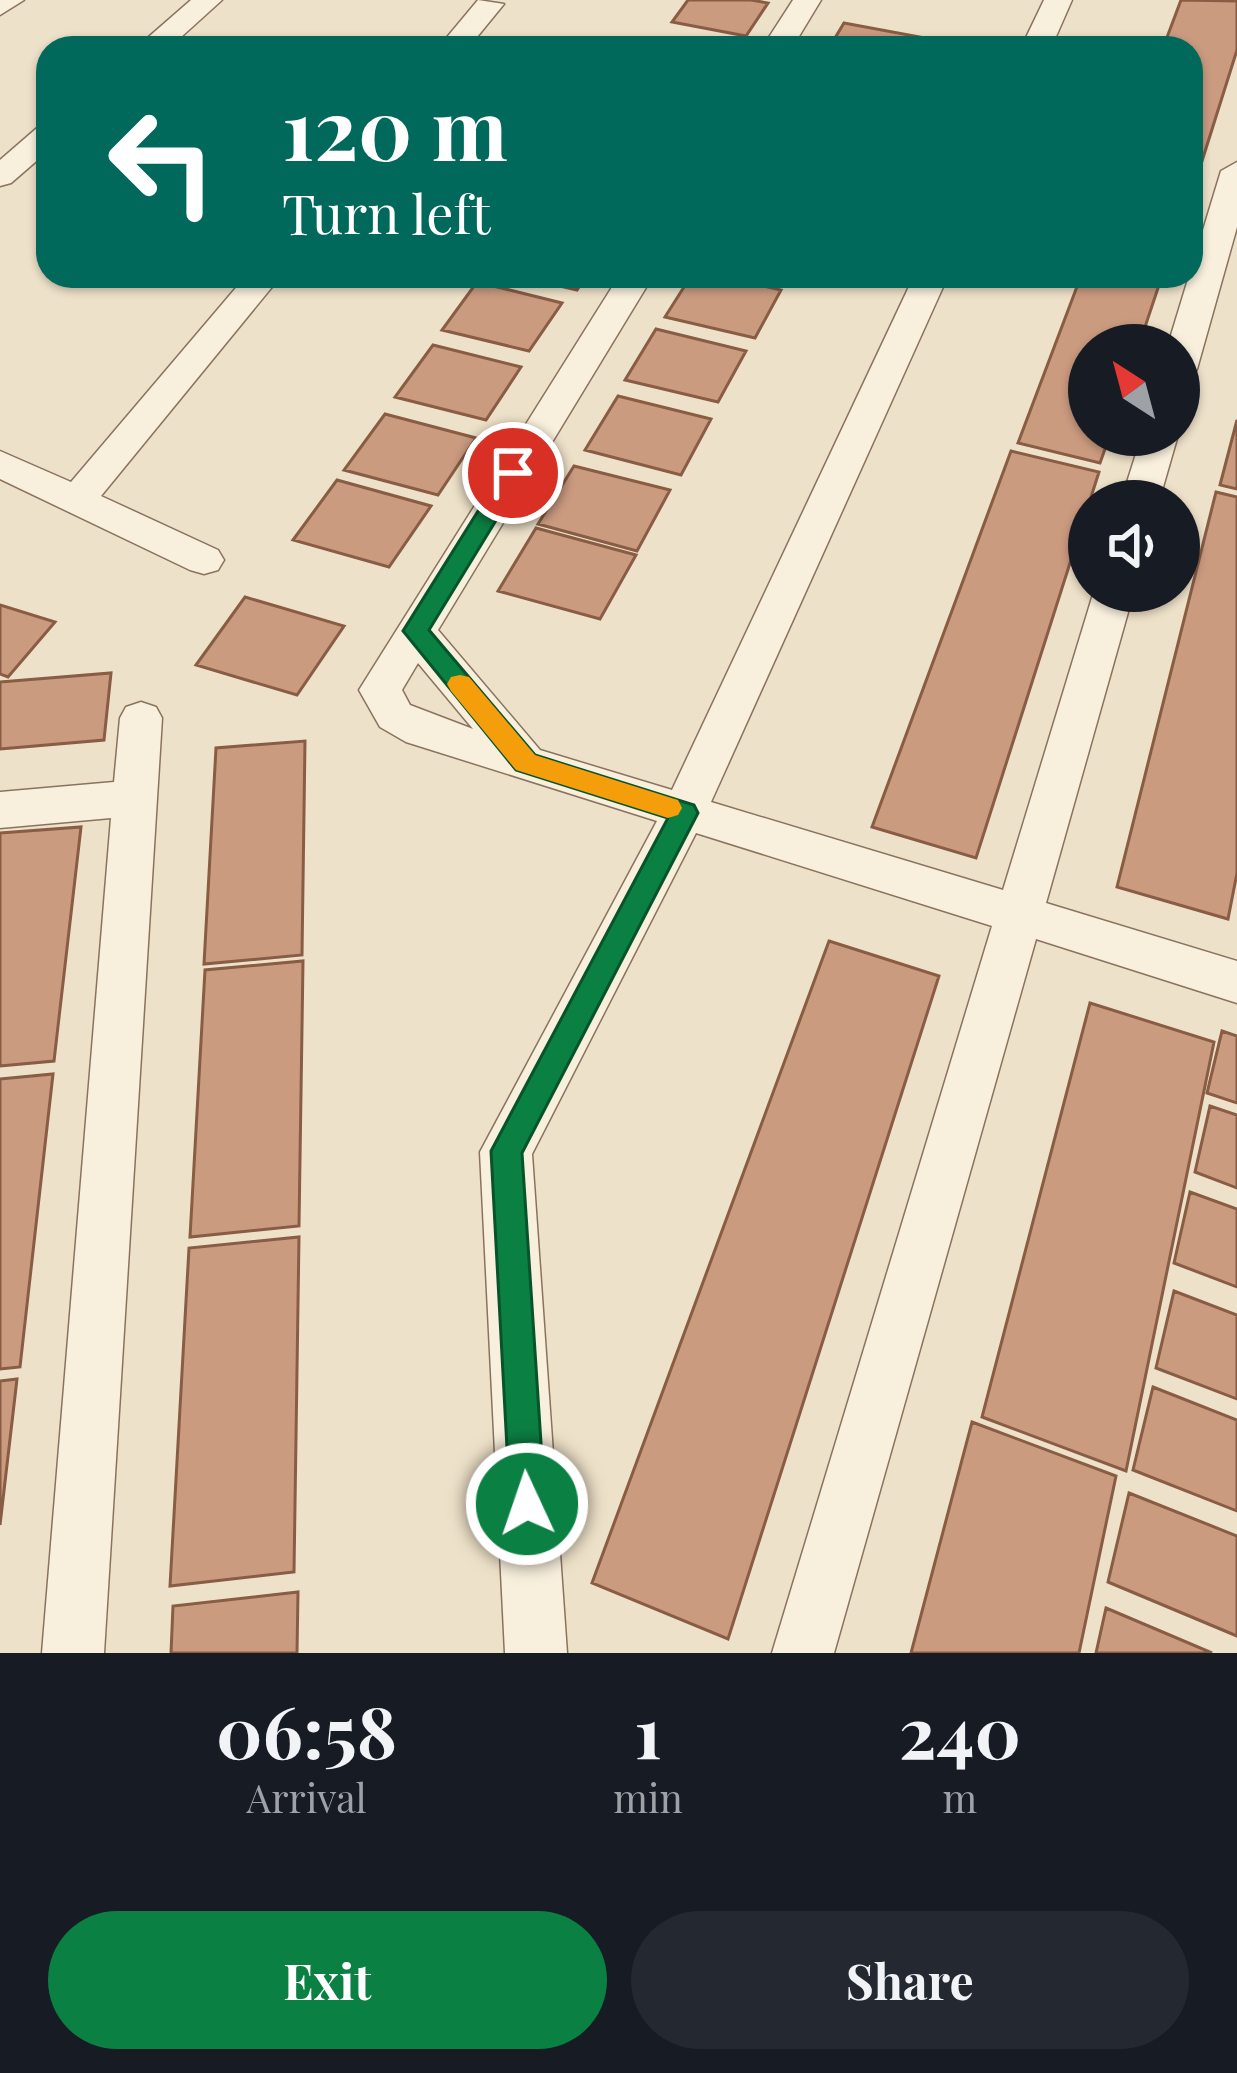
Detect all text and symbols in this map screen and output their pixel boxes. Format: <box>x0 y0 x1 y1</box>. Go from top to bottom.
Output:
text: 120 m <box>282 70 508 182</box>
icon: left <box>84 84 240 240</box>
text: Turn left <box>282 177 491 249</box>
north arrow <box>1068 324 1200 456</box>
map controls <box>1068 324 1200 612</box>
pin <box>462 422 564 524</box>
icon: arrive <box>480 440 546 506</box>
button: sound <box>1068 480 1200 612</box>
position arrow <box>464 1441 590 1567</box>
text: 06:58 <box>216 1681 397 1777</box>
text: 1 <box>634 1681 662 1777</box>
text: 240 <box>899 1681 1021 1777</box>
text: Arrival <box>247 1771 367 1823</box>
text: min <box>613 1771 683 1823</box>
text: m <box>943 1771 977 1823</box>
button: Exit <box>48 1911 607 2049</box>
button: Share <box>631 1911 1189 2049</box>

